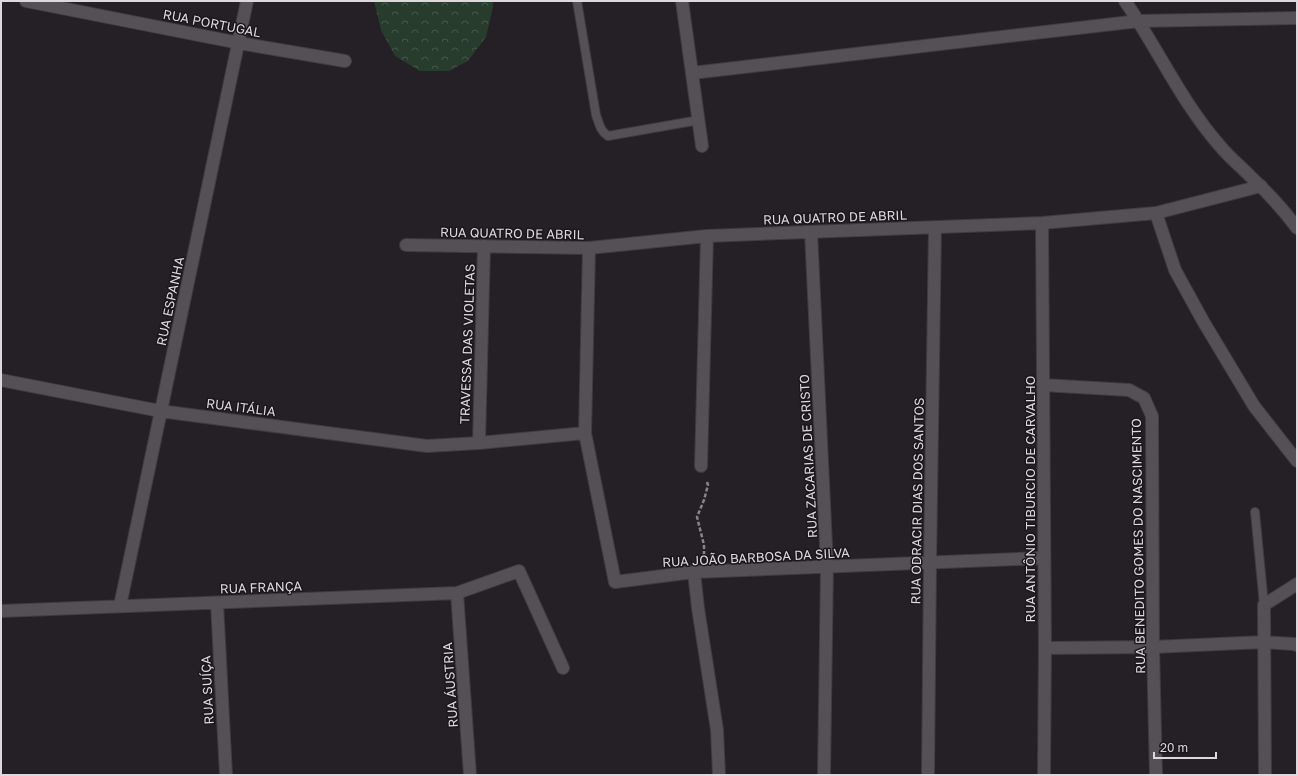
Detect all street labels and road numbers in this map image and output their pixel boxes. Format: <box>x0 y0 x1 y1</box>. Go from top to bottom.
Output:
street label: RUA PORTUGAL <box>162 6 263 40</box>
street label: RUA QUATRO DE ABRIL <box>763 206 908 228</box>
street label: RUA QUATRO DE ABRIL <box>440 224 585 242</box>
street label: RUA ESPANHA <box>153 255 187 347</box>
street label: TRAVESSA DAS VIOLETAS <box>456 264 478 424</box>
street label: RUA ZACARIAS DE CRISTO <box>796 374 820 538</box>
street label: RUA ANTÔNIO TIBURCIO DE CARVALHO <box>1022 376 1038 622</box>
street label: RUA ITÁLIA <box>205 395 277 419</box>
street label: RUA ODRACIR DIAS DOS SANTOS <box>907 397 927 605</box>
street label: RUA BENEDITO GOMES DO NASCIMENTO <box>1128 418 1148 674</box>
street label: RUA JOÃO BARBOSA DA SILVA <box>662 544 850 570</box>
street label: RUA FRANÇA <box>220 578 303 596</box>
street label: RUA ÁUSTRIA <box>439 642 461 728</box>
street label: RUA SUÍÇA <box>197 655 217 725</box>

